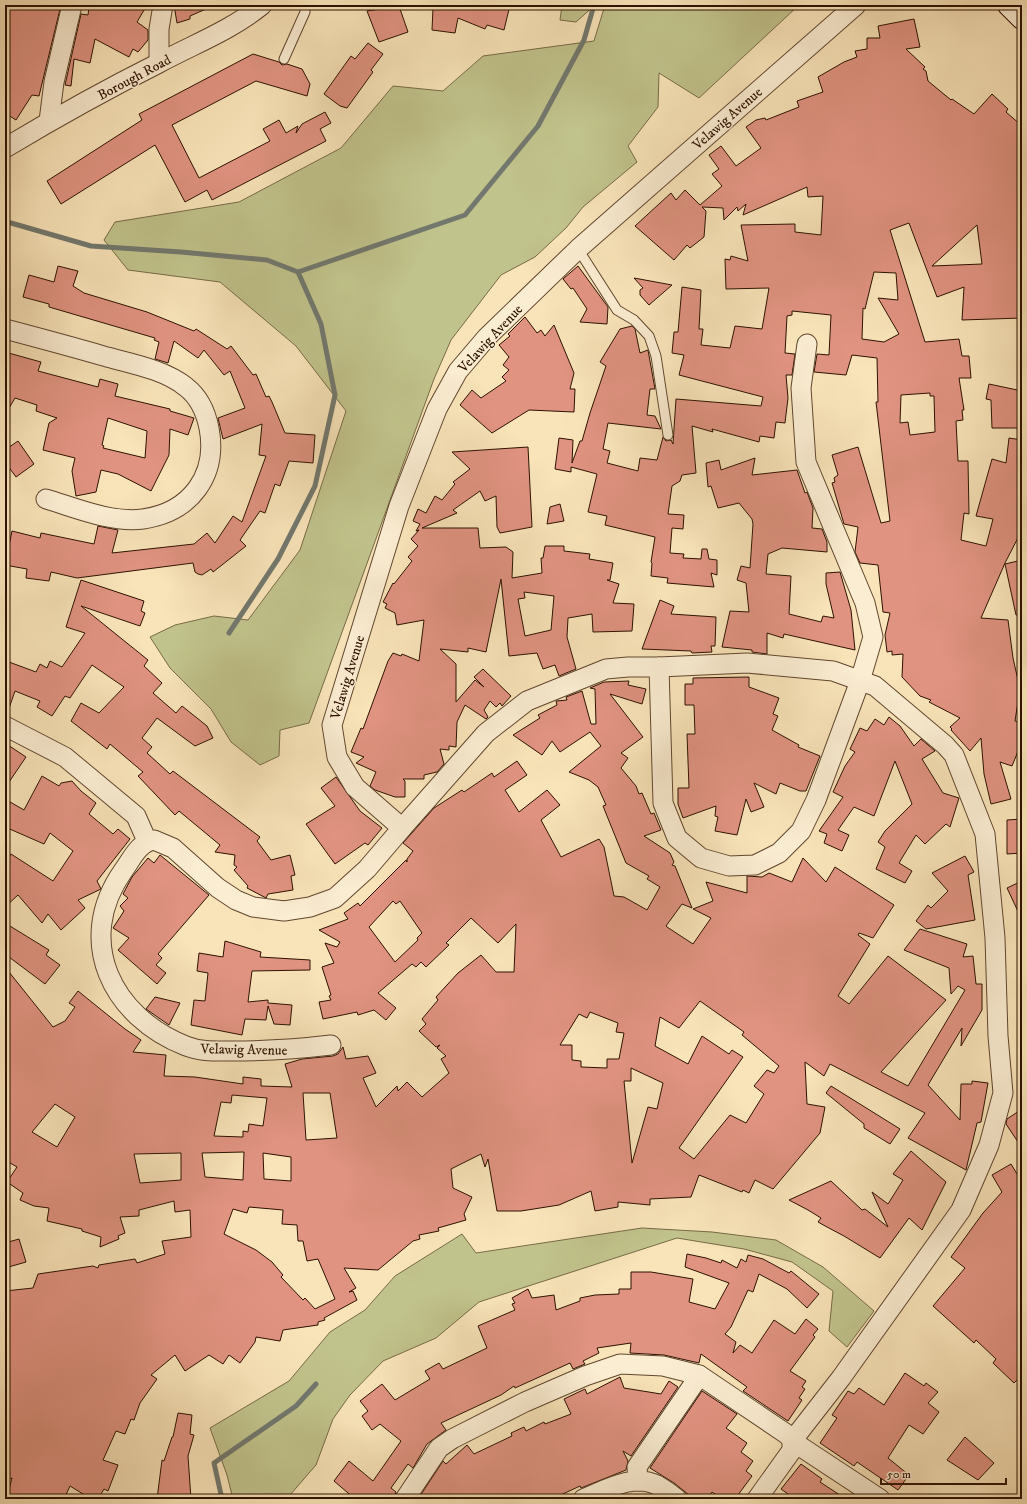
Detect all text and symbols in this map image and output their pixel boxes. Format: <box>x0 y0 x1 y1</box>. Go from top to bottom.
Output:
street label: Borough Road <box>95 51 174 105</box>
street label: Velawig Avenue <box>688 83 766 155</box>
street label: Velawig Avenue <box>454 301 527 377</box>
street label: Velawig Avenue <box>326 633 369 722</box>
street label: Velawig Avenue <box>199 1040 288 1060</box>
scale bar <box>881 1460 1006 1486</box>
text: 50 m <box>887 1467 911 1482</box>

